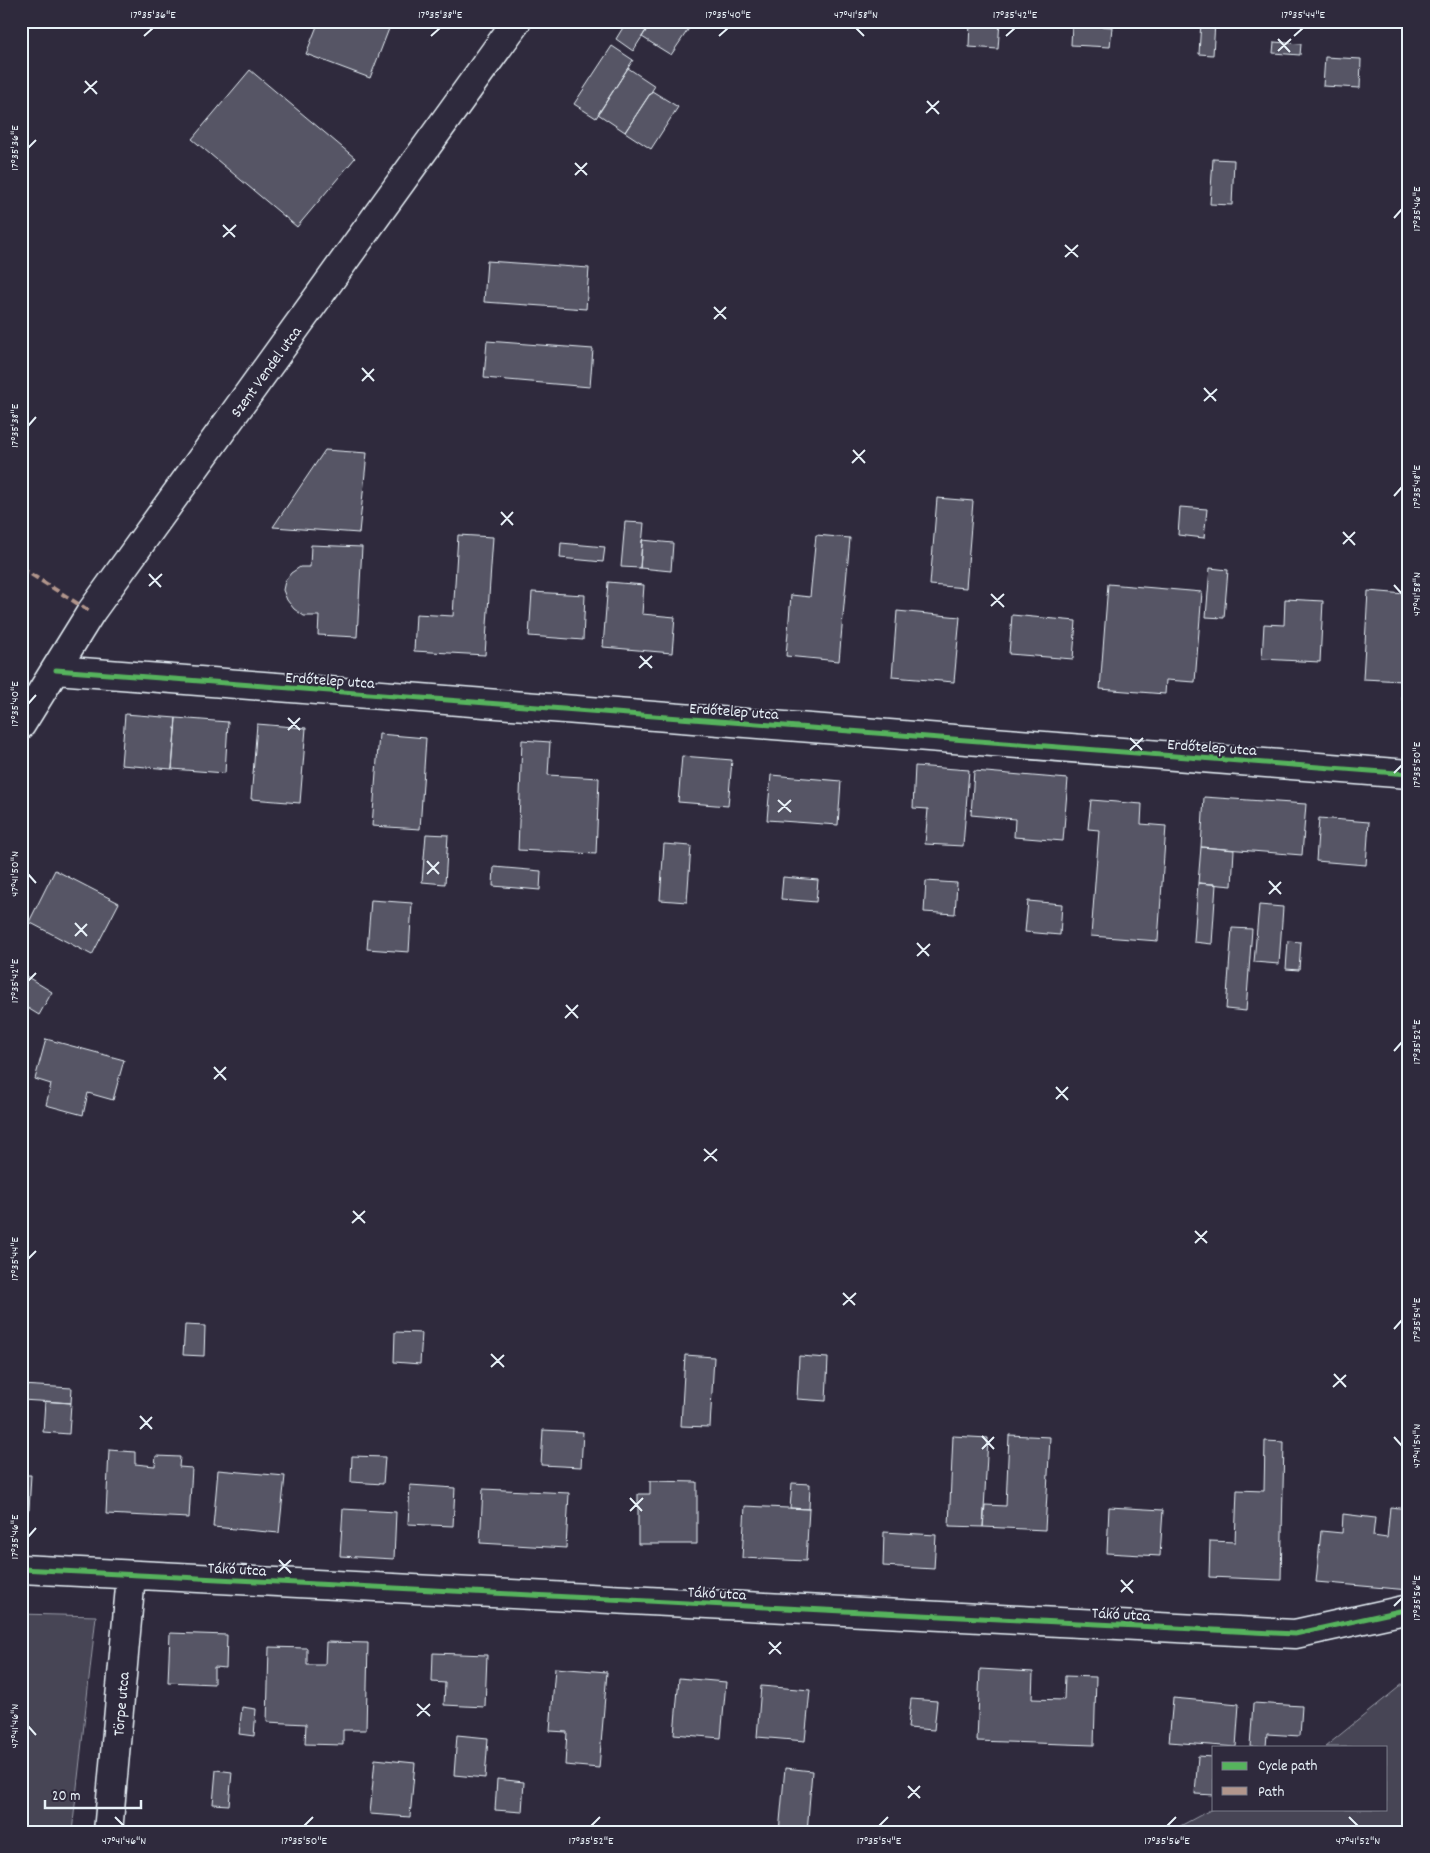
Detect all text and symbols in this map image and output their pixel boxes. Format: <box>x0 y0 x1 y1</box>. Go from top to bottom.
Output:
text: 17°35'36"E <box>130 7 176 24</box>
text: 17°35'38"E <box>418 7 463 24</box>
text: 17°35'40"E <box>705 7 751 24</box>
text: 47°41'58"N <box>834 7 878 24</box>
text: 17°35'42"E <box>993 7 1038 24</box>
text: 17°35'44"E <box>1281 7 1326 24</box>
text: 17°35'36"E <box>7 125 24 171</box>
text: 17°35'46"E <box>1409 186 1426 231</box>
street label: Szent Vendel utca <box>226 322 308 423</box>
text: 17°35'38"E <box>7 403 24 448</box>
text: 17°35'48"E <box>1409 465 1426 509</box>
text: 47°41'58"N <box>1409 572 1426 616</box>
street label: Erdőtelep utca <box>284 667 376 696</box>
text: 17°35'40"E <box>7 681 24 727</box>
street label: Erdőtelep utca <box>688 698 780 727</box>
street label: Erdőtelep utca <box>1166 734 1258 763</box>
text: 17°35'50"E <box>1409 741 1426 788</box>
text: 47°41'50"N <box>7 851 24 897</box>
text: 17°35'42"E <box>7 958 24 1003</box>
text: 17°35'52"E <box>1409 1019 1426 1064</box>
text: 17°35'44"E <box>7 1236 24 1281</box>
text: 17°35'54"E <box>1409 1297 1426 1342</box>
text: 47°41'54"N <box>1409 1424 1426 1468</box>
text: 17°35'46"E <box>7 1514 24 1559</box>
street label: Tákó utca <box>207 1557 267 1584</box>
text: 17°35'56"E <box>1409 1575 1426 1621</box>
street label: Tákó utca <box>687 1581 747 1608</box>
street label: Tákó utca <box>1091 1602 1151 1629</box>
street label: Törpe utca <box>108 1671 137 1737</box>
text: 47°41'46"N <box>7 1704 24 1748</box>
legend <box>1212 1746 1388 1810</box>
text: Cycle path <box>1258 1756 1318 1778</box>
scale bar <box>45 1778 141 1810</box>
text: Path <box>1258 1782 1284 1804</box>
text: 20 m <box>52 1786 80 1808</box>
text: 47°41'46"N <box>102 1833 146 1850</box>
text: 17°35'50"E <box>281 1833 328 1850</box>
text: 17°35'52"E <box>569 1833 614 1850</box>
text: 17°35'54"E <box>857 1833 902 1850</box>
text: 17°35'56"E <box>1144 1833 1190 1850</box>
text: 47°41'52"N <box>1336 1833 1380 1850</box>

